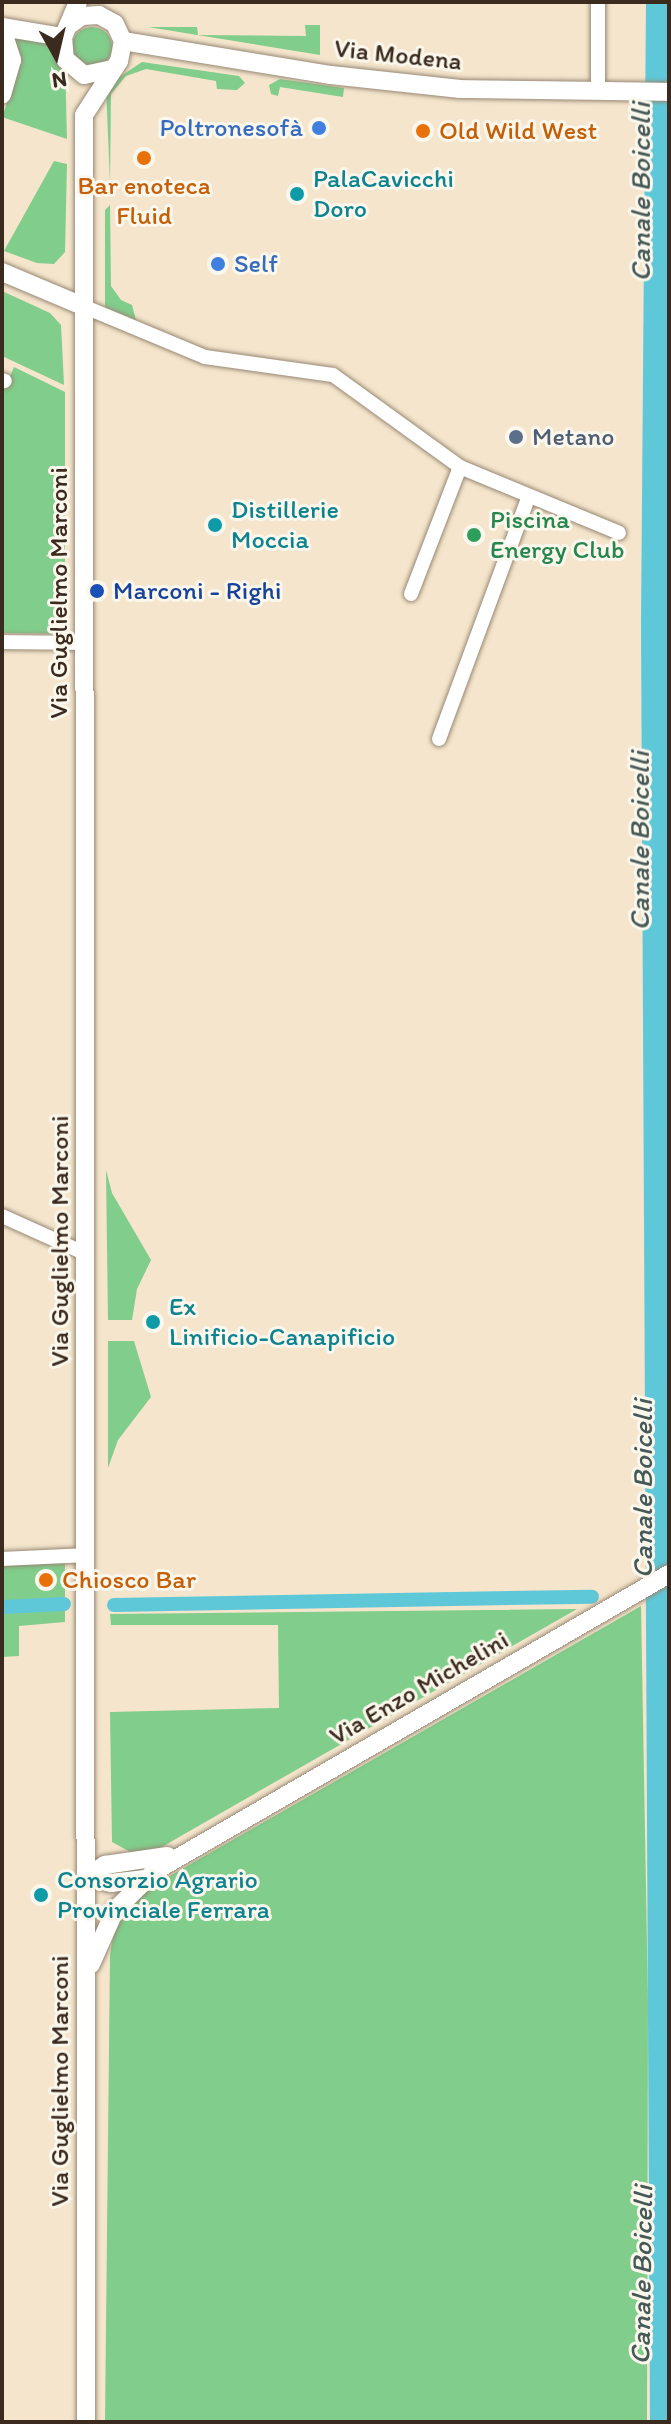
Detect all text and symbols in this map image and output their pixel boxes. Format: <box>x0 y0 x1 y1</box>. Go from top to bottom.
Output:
north arrow <box>16 16 96 96</box>
street label: Via Modena <box>333 33 463 77</box>
text: N <box>50 66 69 95</box>
water label: Canale Boicelli <box>623 102 657 282</box>
place label: Poltronesofà <box>160 112 303 144</box>
place label: Old Wild West <box>439 115 596 147</box>
marker: Poltronesofà <box>310 119 328 137</box>
marker: Old Wild West <box>414 122 432 140</box>
marker: Bar enoteca Fluid <box>135 149 153 167</box>
place label: PalaCavicchi Doro <box>313 163 454 224</box>
place label: Bar enoteca Fluid <box>77 170 211 232</box>
marker: PalaCavicchi Doro <box>288 185 306 203</box>
place label: Self <box>234 248 278 280</box>
marker: Self <box>209 255 227 273</box>
place label: Metano <box>532 421 614 453</box>
marker: Metano <box>507 428 525 446</box>
street label: Via Guglielmo Marconi <box>43 467 75 719</box>
place label: Distillerie Moccia <box>231 494 339 556</box>
place label: Piscina Energy Club <box>490 504 624 566</box>
marker: Distillerie Moccia <box>206 516 224 534</box>
marker: Piscina Energy Club <box>465 526 483 544</box>
place label: Marconi - Righi <box>113 575 281 607</box>
marker: Marconi - Righi <box>88 582 106 600</box>
water label: Canale Boicelli <box>622 751 656 931</box>
street label: Via Guglielmo Marconi <box>44 1115 76 1367</box>
place label: Ex Linificio-Canapificio <box>169 1291 395 1352</box>
marker: Ex Linificio-Canapificio <box>144 1313 162 1331</box>
water label: Canale Boicelli <box>625 1399 659 1579</box>
place label: Chiosco Bar <box>62 1564 196 1596</box>
marker: Chiosco Bar <box>37 1571 55 1589</box>
street label: Via Enzo Michelini <box>324 1624 514 1752</box>
place label: Consorzio Agrario Provinciale Ferrara <box>57 1864 268 1926</box>
marker: Consorzio Agrario Provinciale Ferrara <box>32 1886 50 1904</box>
street label: Via Guglielmo Marconi <box>44 1955 76 2207</box>
water label: Canale Boicelli <box>623 2185 659 2365</box>

